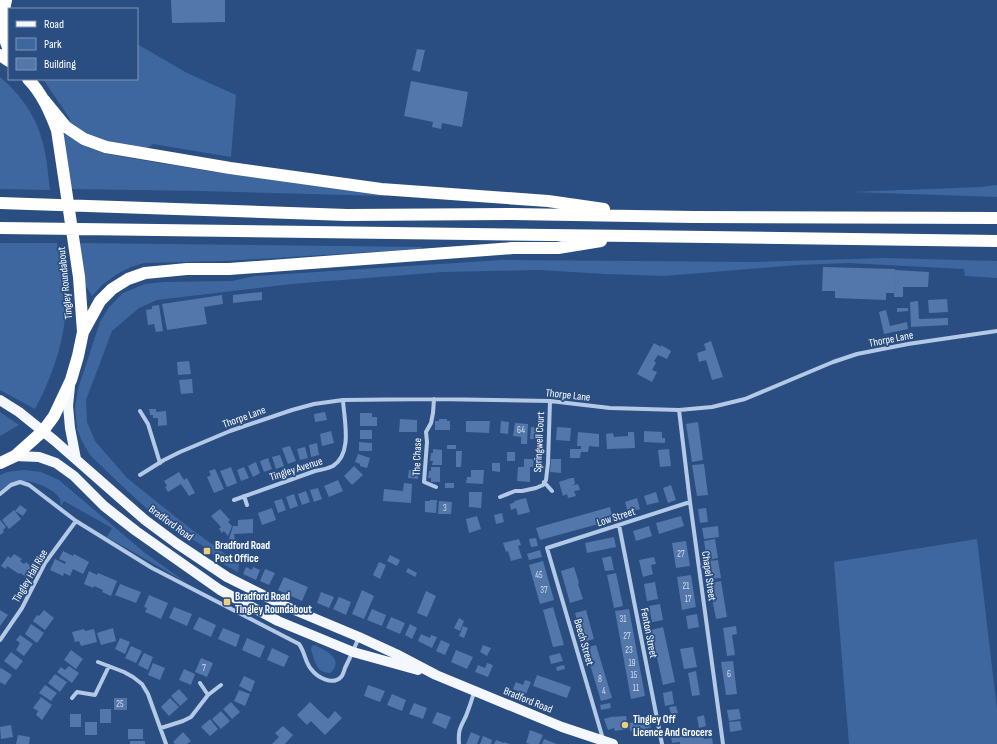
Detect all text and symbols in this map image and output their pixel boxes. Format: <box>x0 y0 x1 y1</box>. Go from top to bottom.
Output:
legend <box>8 8 138 80</box>
text: Road <box>44 17 64 32</box>
text: Park <box>44 37 62 52</box>
text: Building <box>44 57 76 72</box>
street label: Tingley Roundabout <box>55 246 75 320</box>
street label: Thorpe Lane <box>868 328 914 350</box>
street label: Thorpe Lane <box>545 386 591 404</box>
street label: Thorpe Lane <box>221 403 267 431</box>
street label: Springwell Court <box>531 411 547 473</box>
house number: 64 <box>517 425 525 436</box>
street label: The Chase <box>410 438 424 476</box>
street label: Tingley Avenue <box>268 454 324 484</box>
street label: Bradford Road <box>146 503 196 544</box>
house number: 3 <box>443 503 447 514</box>
street label: Low Street <box>595 505 637 529</box>
place label: Bradford Road Post Office <box>215 539 270 565</box>
marker: Bradford Road Post Office <box>202 546 212 556</box>
street label: Tingley Hall Rise <box>10 547 50 605</box>
house number: 27 <box>677 549 685 560</box>
street label: Chapel Street <box>699 550 719 602</box>
house number: 45 <box>535 570 543 581</box>
house number: 21 <box>683 581 690 592</box>
house number: 37 <box>540 585 548 596</box>
place label: Bradford Road Tingley Roundabout <box>235 590 312 616</box>
house number: 17 <box>685 594 692 605</box>
marker: Bradford Road Tingley Roundabout <box>222 597 232 607</box>
street label: Fenton Street <box>638 607 660 660</box>
house number: 31 <box>620 614 627 625</box>
street label: Beech Street <box>571 617 597 667</box>
house number: 27 <box>623 631 631 642</box>
house number: 23 <box>625 645 633 656</box>
house number: 19 <box>628 658 636 669</box>
house number: 7 <box>202 663 206 674</box>
house number: 6 <box>727 669 731 680</box>
house number: 15 <box>631 670 638 681</box>
house number: 8 <box>598 674 602 685</box>
house number: 11 <box>633 683 640 694</box>
street label: Bradford Road <box>502 684 555 716</box>
house number: 4 <box>602 686 606 697</box>
house number: 25 <box>116 699 124 710</box>
place label: Tingley Off Licence And Grocers <box>633 713 712 739</box>
marker: Tingley Off Licence And Grocers <box>620 720 630 730</box>

